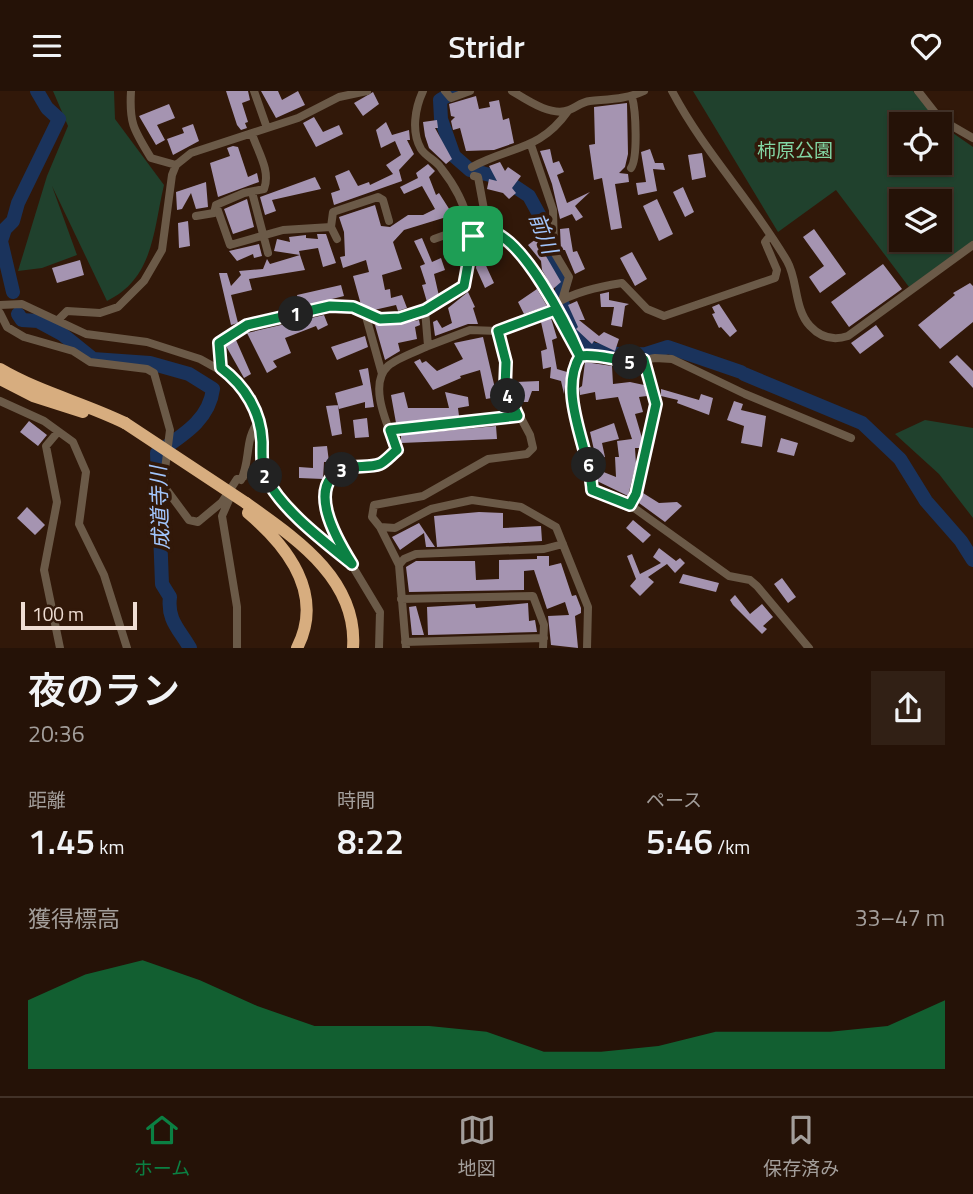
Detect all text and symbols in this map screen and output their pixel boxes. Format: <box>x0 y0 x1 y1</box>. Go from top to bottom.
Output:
text: Stridr <box>448 22 525 70</box>
icon: menu <box>28 27 66 65</box>
icon: heart <box>907 27 945 65</box>
map controls <box>889 112 952 252</box>
button: locate <box>889 112 952 175</box>
park label: 柿原公園 <box>757 135 833 164</box>
button: layers <box>889 189 952 252</box>
pin <box>443 206 503 266</box>
water label: 前川 <box>522 208 567 260</box>
icon: arrive <box>454 217 492 255</box>
pin: 1 <box>278 297 314 332</box>
text: 1 <box>290 299 301 328</box>
pin: 5 <box>612 345 648 379</box>
text: 5 <box>624 347 635 376</box>
pin: 4 <box>490 379 526 413</box>
text: 4 <box>502 381 513 410</box>
pin: 6 <box>572 447 606 483</box>
text: 6 <box>583 450 594 479</box>
pin: 3 <box>324 453 360 487</box>
text: 3 <box>336 455 347 484</box>
pin: 2 <box>247 459 282 493</box>
text: 2 <box>259 461 270 490</box>
water label: 成道寺川 <box>141 463 176 551</box>
scale bar <box>21 599 136 631</box>
text: 100 m <box>32 599 84 628</box>
text: 夜のラン <box>28 661 180 719</box>
button: share <box>871 671 945 745</box>
text: 20:36 <box>28 716 85 751</box>
text: 距離 <box>28 785 66 814</box>
text: 時間 <box>337 785 375 814</box>
text: ペース <box>646 785 702 814</box>
text: 1.45 <box>28 814 95 868</box>
text: 8:22 <box>337 814 404 868</box>
text: 5:46 <box>646 814 713 868</box>
text: km <box>95 832 124 861</box>
text: /km <box>713 832 750 861</box>
text: 33–47 m <box>855 900 945 935</box>
text: 獲得標高 <box>28 901 120 936</box>
tab: ホーム <box>134 1111 190 1182</box>
tab: 地図 <box>458 1111 496 1182</box>
tab: 保存済み <box>763 1111 839 1182</box>

